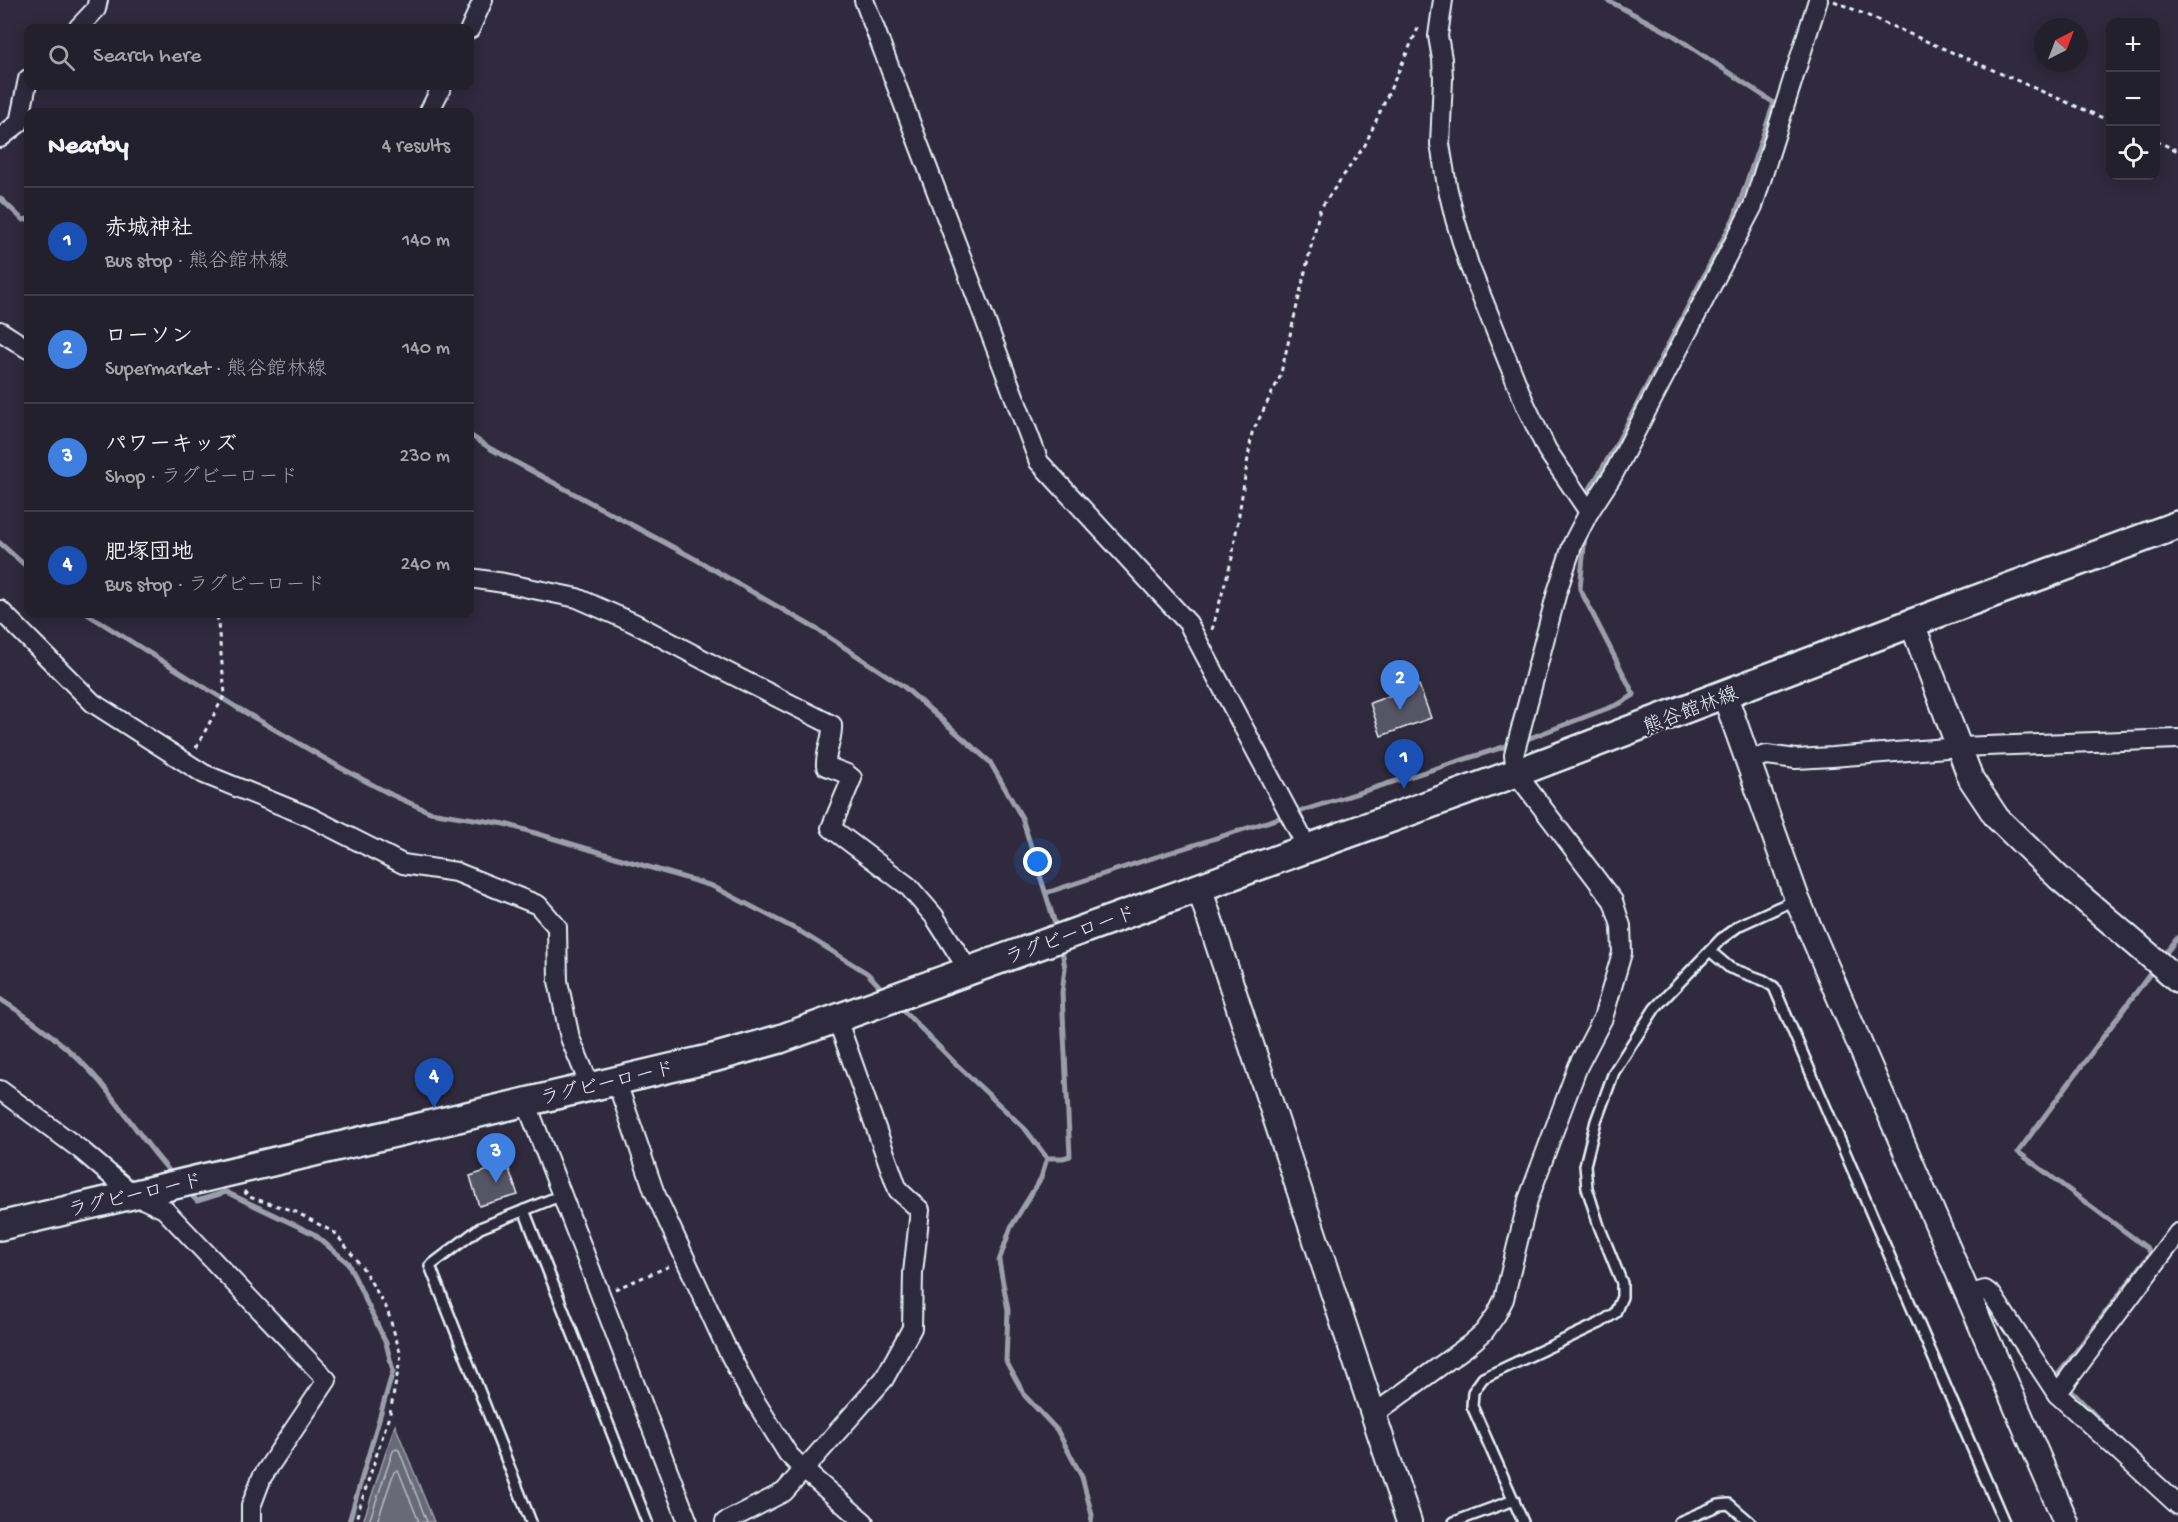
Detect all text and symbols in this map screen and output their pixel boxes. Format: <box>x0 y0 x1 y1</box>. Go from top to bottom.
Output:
north arrow <box>2034 18 2088 72</box>
map controls <box>2106 18 2160 180</box>
button: + <box>2106 18 2160 72</box>
search box <box>24 24 474 90</box>
icon: search <box>45 41 78 74</box>
text: Search here <box>93 44 201 70</box>
button: − <box>2106 72 2160 126</box>
button: locate <box>2106 126 2160 180</box>
text: Nearby <box>48 132 129 163</box>
text: 4 results <box>382 136 450 159</box>
text: 赤城神社 <box>105 217 193 243</box>
text: 1 <box>63 230 72 253</box>
text: 140 m <box>402 230 450 253</box>
text: Bus stop · 熊谷館林線 <box>105 251 288 274</box>
text: ローソン <box>105 325 193 351</box>
text: 2 <box>63 338 72 361</box>
text: 140 m <box>402 338 450 361</box>
text: Supermarket · 熊谷館林線 <box>105 359 326 382</box>
text: パワーキッズ <box>105 433 237 459</box>
text: 3 <box>62 446 73 469</box>
text: 230 m <box>400 446 450 469</box>
text: Shop · ラグビーロード <box>105 467 298 490</box>
text: 肥塚団地 <box>105 541 193 567</box>
text: 4 <box>63 554 72 577</box>
text: 240 m <box>400 554 450 577</box>
text: Bus stop · ラグビーロード <box>105 575 326 598</box>
pin: 2 <box>1380 660 1420 710</box>
street label: 熊谷館林線 <box>1640 683 1742 741</box>
pin: 1 <box>1384 740 1424 789</box>
your location <box>1023 847 1052 876</box>
street label: ラグビーロード <box>1002 901 1140 972</box>
street label: ラグビーロード <box>538 1057 677 1112</box>
pin: 4 <box>414 1058 454 1108</box>
pin: 3 <box>476 1134 516 1183</box>
street label: ラグビーロード <box>66 1169 205 1224</box>

